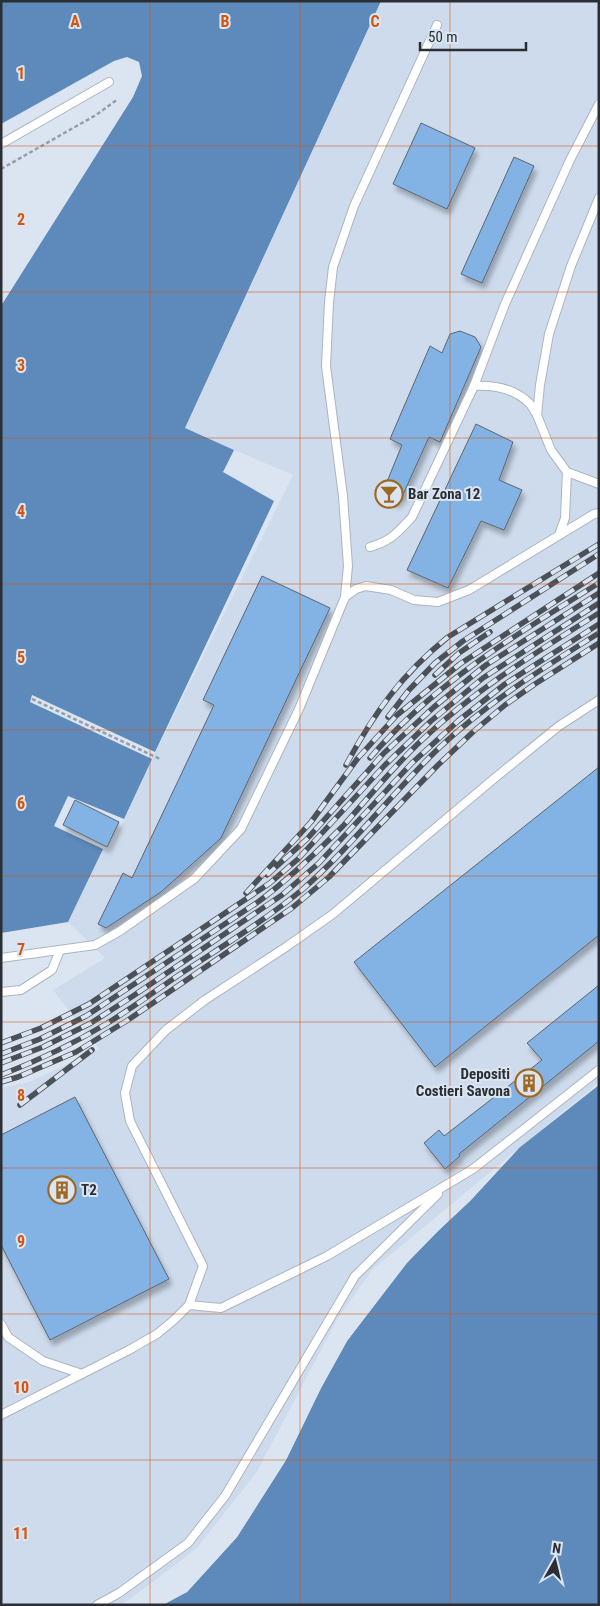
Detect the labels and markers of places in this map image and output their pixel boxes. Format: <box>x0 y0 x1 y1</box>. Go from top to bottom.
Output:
bar icon: Bar Zona 12 <box>374 479 404 509</box>
place label: Bar Zona 12 <box>408 485 480 503</box>
place label: Depositi Costieri Savona <box>416 1065 510 1100</box>
building icon: Depositi Costieri Savona <box>514 1068 544 1098</box>
building icon: T2 <box>47 1175 77 1205</box>
place label: T2 <box>81 1181 97 1199</box>

